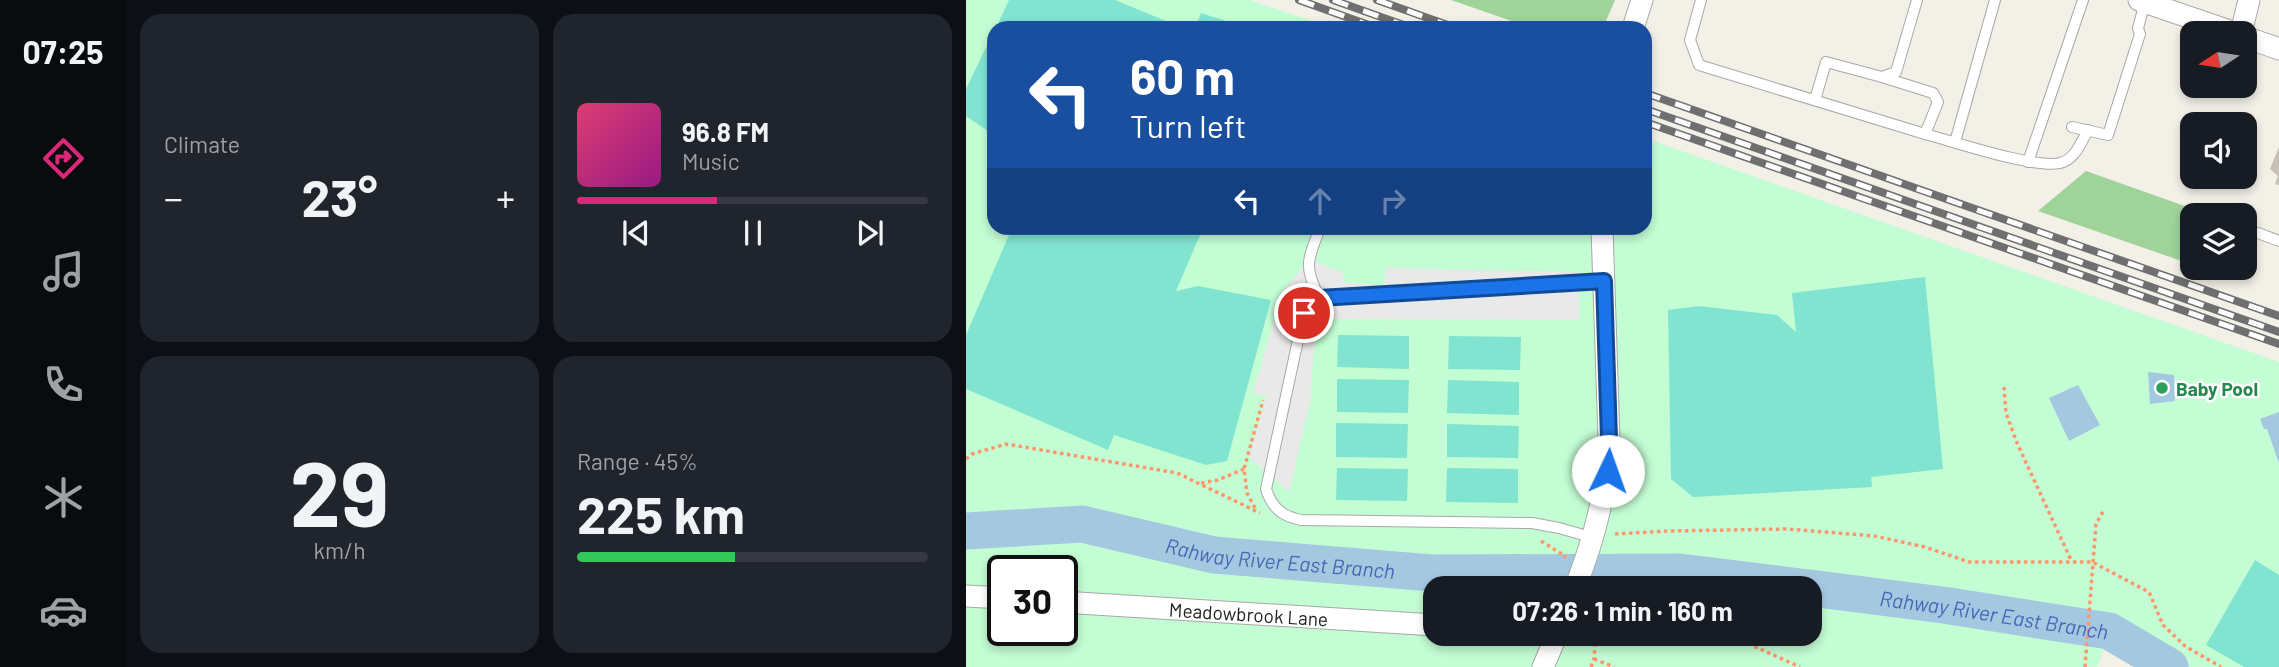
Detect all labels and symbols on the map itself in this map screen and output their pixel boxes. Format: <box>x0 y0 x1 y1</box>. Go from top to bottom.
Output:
north arrow <box>2180 21 2258 98</box>
pin <box>1274 283 1334 343</box>
place label: Baby Pool <box>2176 377 2258 400</box>
marker: Baby Pool <box>2154 380 2170 396</box>
position arrow <box>1571 434 1645 508</box>
water label: Rahway River East Branch <box>1163 532 1396 582</box>
speed limit sign: 30 <box>987 555 1078 646</box>
water label: Rahway River East Branch <box>1878 585 2110 643</box>
street label: Meadowbrook Lane <box>1168 597 1329 630</box>

